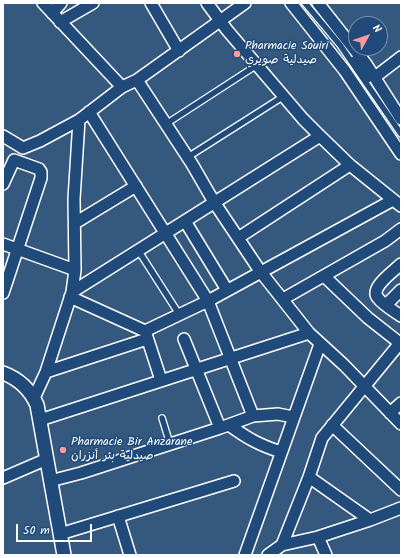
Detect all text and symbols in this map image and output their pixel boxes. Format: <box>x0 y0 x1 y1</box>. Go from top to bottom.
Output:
north arrow <box>348 16 388 56</box>
text: N <box>367 20 386 37</box>
place label: Pharmacie Souiri صيدلية صويري <box>245 40 328 68</box>
marker: Pharmacie Souiri صيدلية صويري <box>232 49 242 59</box>
place label: Pharmacie Bir Anzarane صيدلية بئر أنزران <box>71 436 192 464</box>
marker: Pharmacie Bir Anzarane صيدلية بئر أنزران <box>58 445 68 455</box>
scale bar <box>18 516 94 542</box>
text: 50 m <box>23 521 50 540</box>

